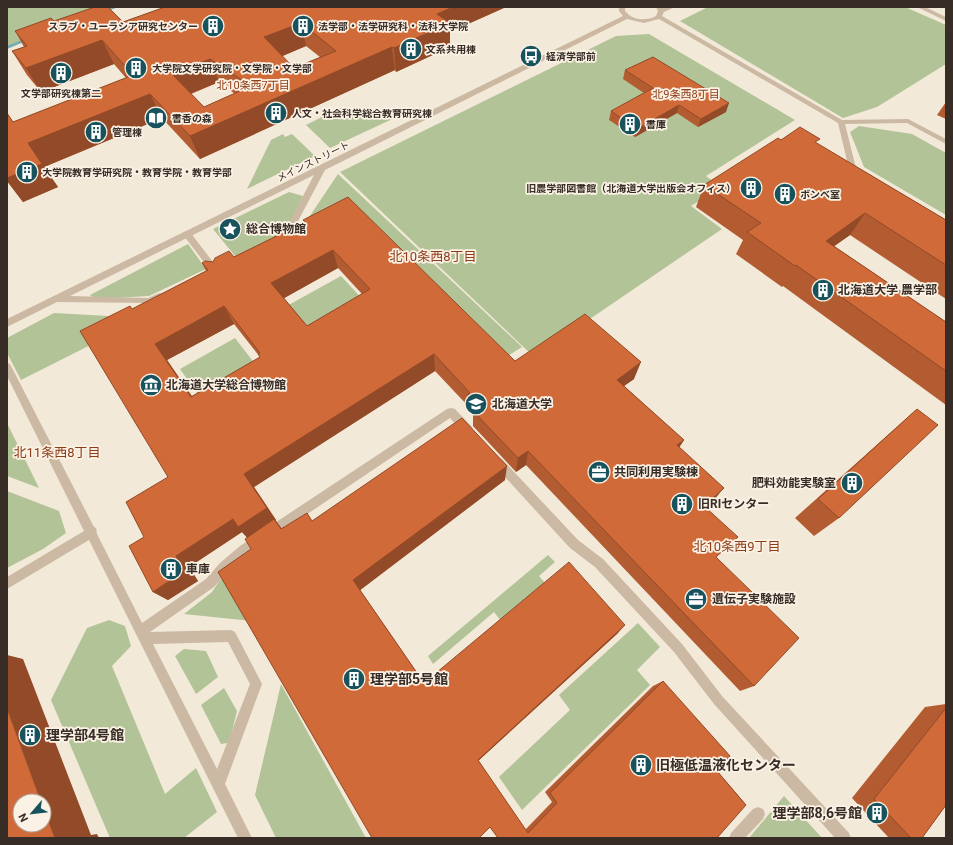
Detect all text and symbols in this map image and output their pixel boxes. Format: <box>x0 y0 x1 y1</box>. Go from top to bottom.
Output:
building icon: スラブ・ユーラシア研究センター <box>200 13 226 39</box>
building icon: 法学部・法学研究科・法科大学院 <box>290 13 316 39</box>
place label: スラブ・ユーラシア研究センター <box>48 21 198 32</box>
place label: 法学部・法学研究科・法科大学院 <box>318 21 468 32</box>
building icon: 文系共用棟 <box>398 36 424 62</box>
bus stop icon: 経済学部前 <box>518 43 544 69</box>
place label: 文系共用棟 <box>426 44 476 55</box>
place label: 経済学部前 <box>546 51 596 62</box>
building icon: 大学院文学研究院・文学院・文学部 <box>123 55 149 81</box>
building icon: 文学部研究棟第二 <box>48 60 74 86</box>
place label: 大学院文学研究院・文学院・文学部 <box>152 63 312 74</box>
district label: 北10条西7丁目 <box>216 79 290 92</box>
place label: 文学部研究棟第二 <box>21 88 101 99</box>
district label: 北9条西8丁目 <box>652 88 720 101</box>
building icon: 人文・社会科学総合教育研究棟 <box>263 100 289 126</box>
library icon: 書香の森 <box>143 105 169 131</box>
place label: 人文・社会科学総合教育研究棟 <box>292 108 432 119</box>
building icon: 書庫 <box>617 111 643 137</box>
place label: 書香の森 <box>172 113 212 124</box>
building icon: 管理棟 <box>83 119 109 145</box>
place label: 書庫 <box>646 119 666 130</box>
place label: 管理棟 <box>112 127 142 138</box>
street label: メインストリート <box>275 139 351 184</box>
building icon: 大学院教育学研究院・教育学院・教育学部 <box>14 159 40 185</box>
place label: 大学院教育学研究院・教育学院・教育学部 <box>42 167 232 178</box>
building icon: 旧農学部図書館（北海道大学出版会オフィス） <box>738 175 764 201</box>
building icon: ボンベ室 <box>772 181 798 207</box>
place label: 旧農学部図書館（北海道大学出版会オフィス） <box>526 183 736 194</box>
place label: ボンベ室 <box>800 189 840 200</box>
place icon: 総合博物館 <box>217 216 243 242</box>
place label: 総合博物館 <box>246 222 306 236</box>
district label: 北10条西8丁目 <box>390 249 476 264</box>
building icon: 北海道大学 農学部 <box>810 277 836 303</box>
place label: 北海道大学 農学部 <box>838 283 937 297</box>
museum icon: 北海道大学総合博物館 <box>138 372 164 398</box>
place label: 北海道大学総合博物館 <box>166 378 286 392</box>
school or university icon: 北海道大学 <box>463 391 489 417</box>
place label: 北海道大学 <box>492 397 552 411</box>
district label: 北11条西8丁目 <box>14 445 100 460</box>
office icon: 共同利用実験棟 <box>586 459 612 485</box>
place label: 共同利用実験棟 <box>614 465 698 479</box>
building icon: 肥料効能実験室 <box>839 470 865 496</box>
place label: 肥料効能実験室 <box>752 476 836 490</box>
building icon: 旧RIセンター <box>669 491 695 517</box>
place label: 旧RIセンター <box>698 497 769 511</box>
district label: 北10条西9丁目 <box>694 539 780 554</box>
building icon: 車庫 <box>158 556 184 582</box>
place label: 車庫 <box>186 562 210 576</box>
office icon: 遺伝子実験施設 <box>683 586 709 612</box>
place label: 遺伝子実験施設 <box>712 592 796 606</box>
building icon: 理学部5号館 <box>341 666 367 692</box>
place label: 理学部5号館 <box>370 671 448 687</box>
building icon: 理学部4号館 <box>17 722 43 748</box>
place label: 理学部4号館 <box>46 727 124 743</box>
building icon: 旧極低温液化センター <box>628 752 654 778</box>
place label: 旧極低温液化センター <box>656 757 796 773</box>
north arrow <box>12 793 52 833</box>
building icon: 理学部8,6号館 <box>864 800 890 826</box>
place label: 理学部8,6号館 <box>772 805 862 821</box>
text: N <box>16 811 31 824</box>

